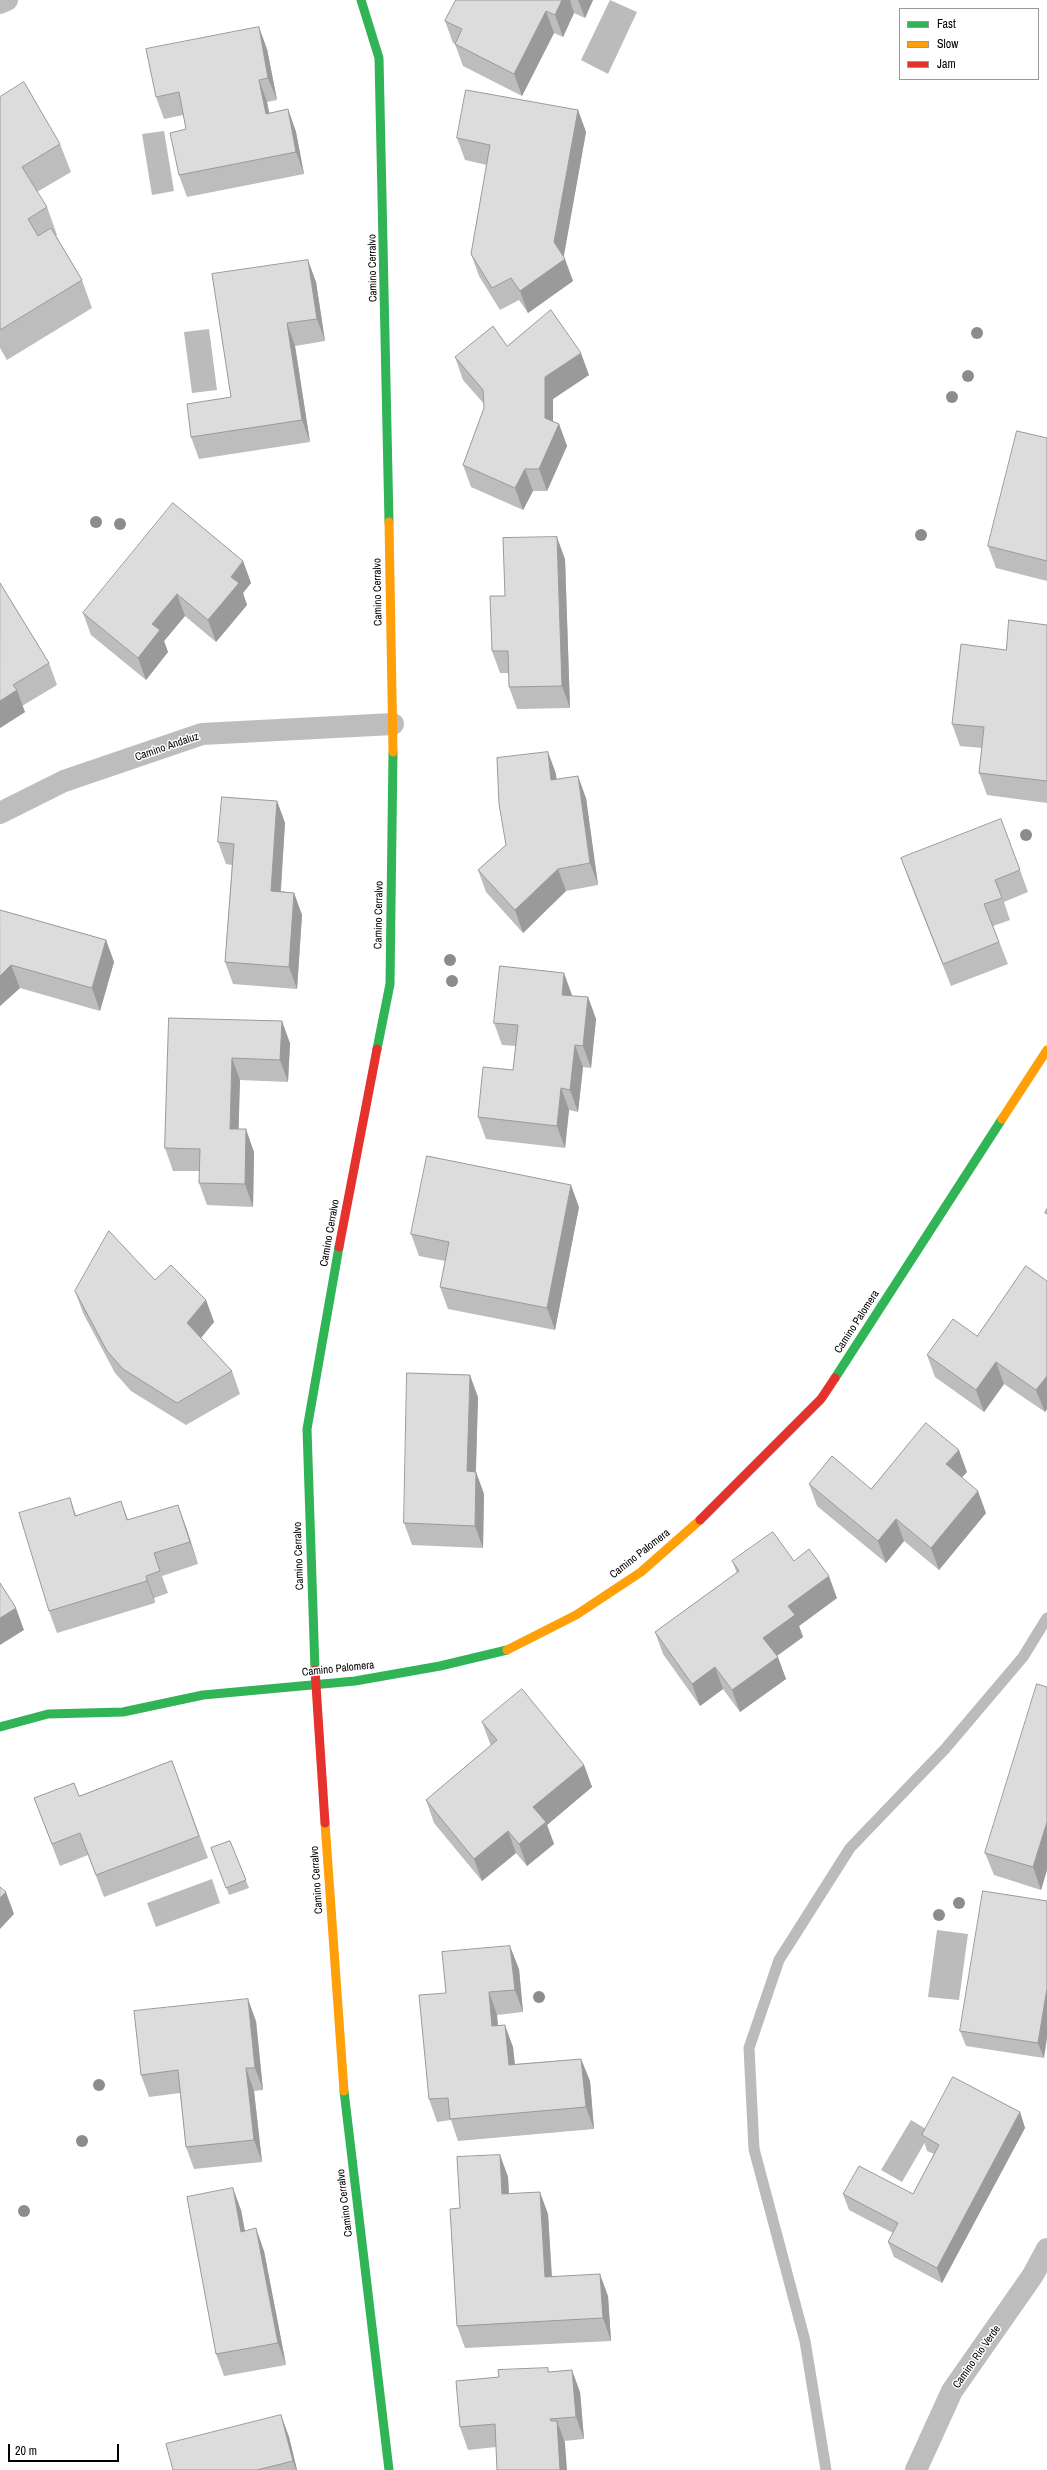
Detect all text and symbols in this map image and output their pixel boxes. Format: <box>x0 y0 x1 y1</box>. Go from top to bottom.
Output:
legend <box>899 8 1039 80</box>
text: Fast <box>937 16 956 32</box>
text: Slow <box>937 36 958 52</box>
text: Jam <box>937 56 956 72</box>
street label: Camino Cerralvo <box>366 234 380 302</box>
street label: Camino Cerralvo <box>371 558 385 626</box>
street label: Camino Andaluz <box>133 730 201 764</box>
street label: Camino Cerralvo <box>372 881 386 949</box>
street label: Camino Cerralvo <box>318 1198 342 1268</box>
street label: Camino Palomera <box>832 1288 882 1356</box>
street label: Camino Cerralvo <box>291 1522 307 1590</box>
street label: Camino Palomera <box>607 1526 673 1582</box>
street label: Camino Palomera <box>301 1659 375 1679</box>
street label: Camino Cerralvo <box>308 1846 326 1914</box>
street label: Camino Cerralvo <box>334 2168 356 2238</box>
street label: Camino Rio Verde <box>950 2323 1004 2391</box>
scale bar <box>10 2436 121 2462</box>
text: 20 m <box>15 2443 37 2459</box>

